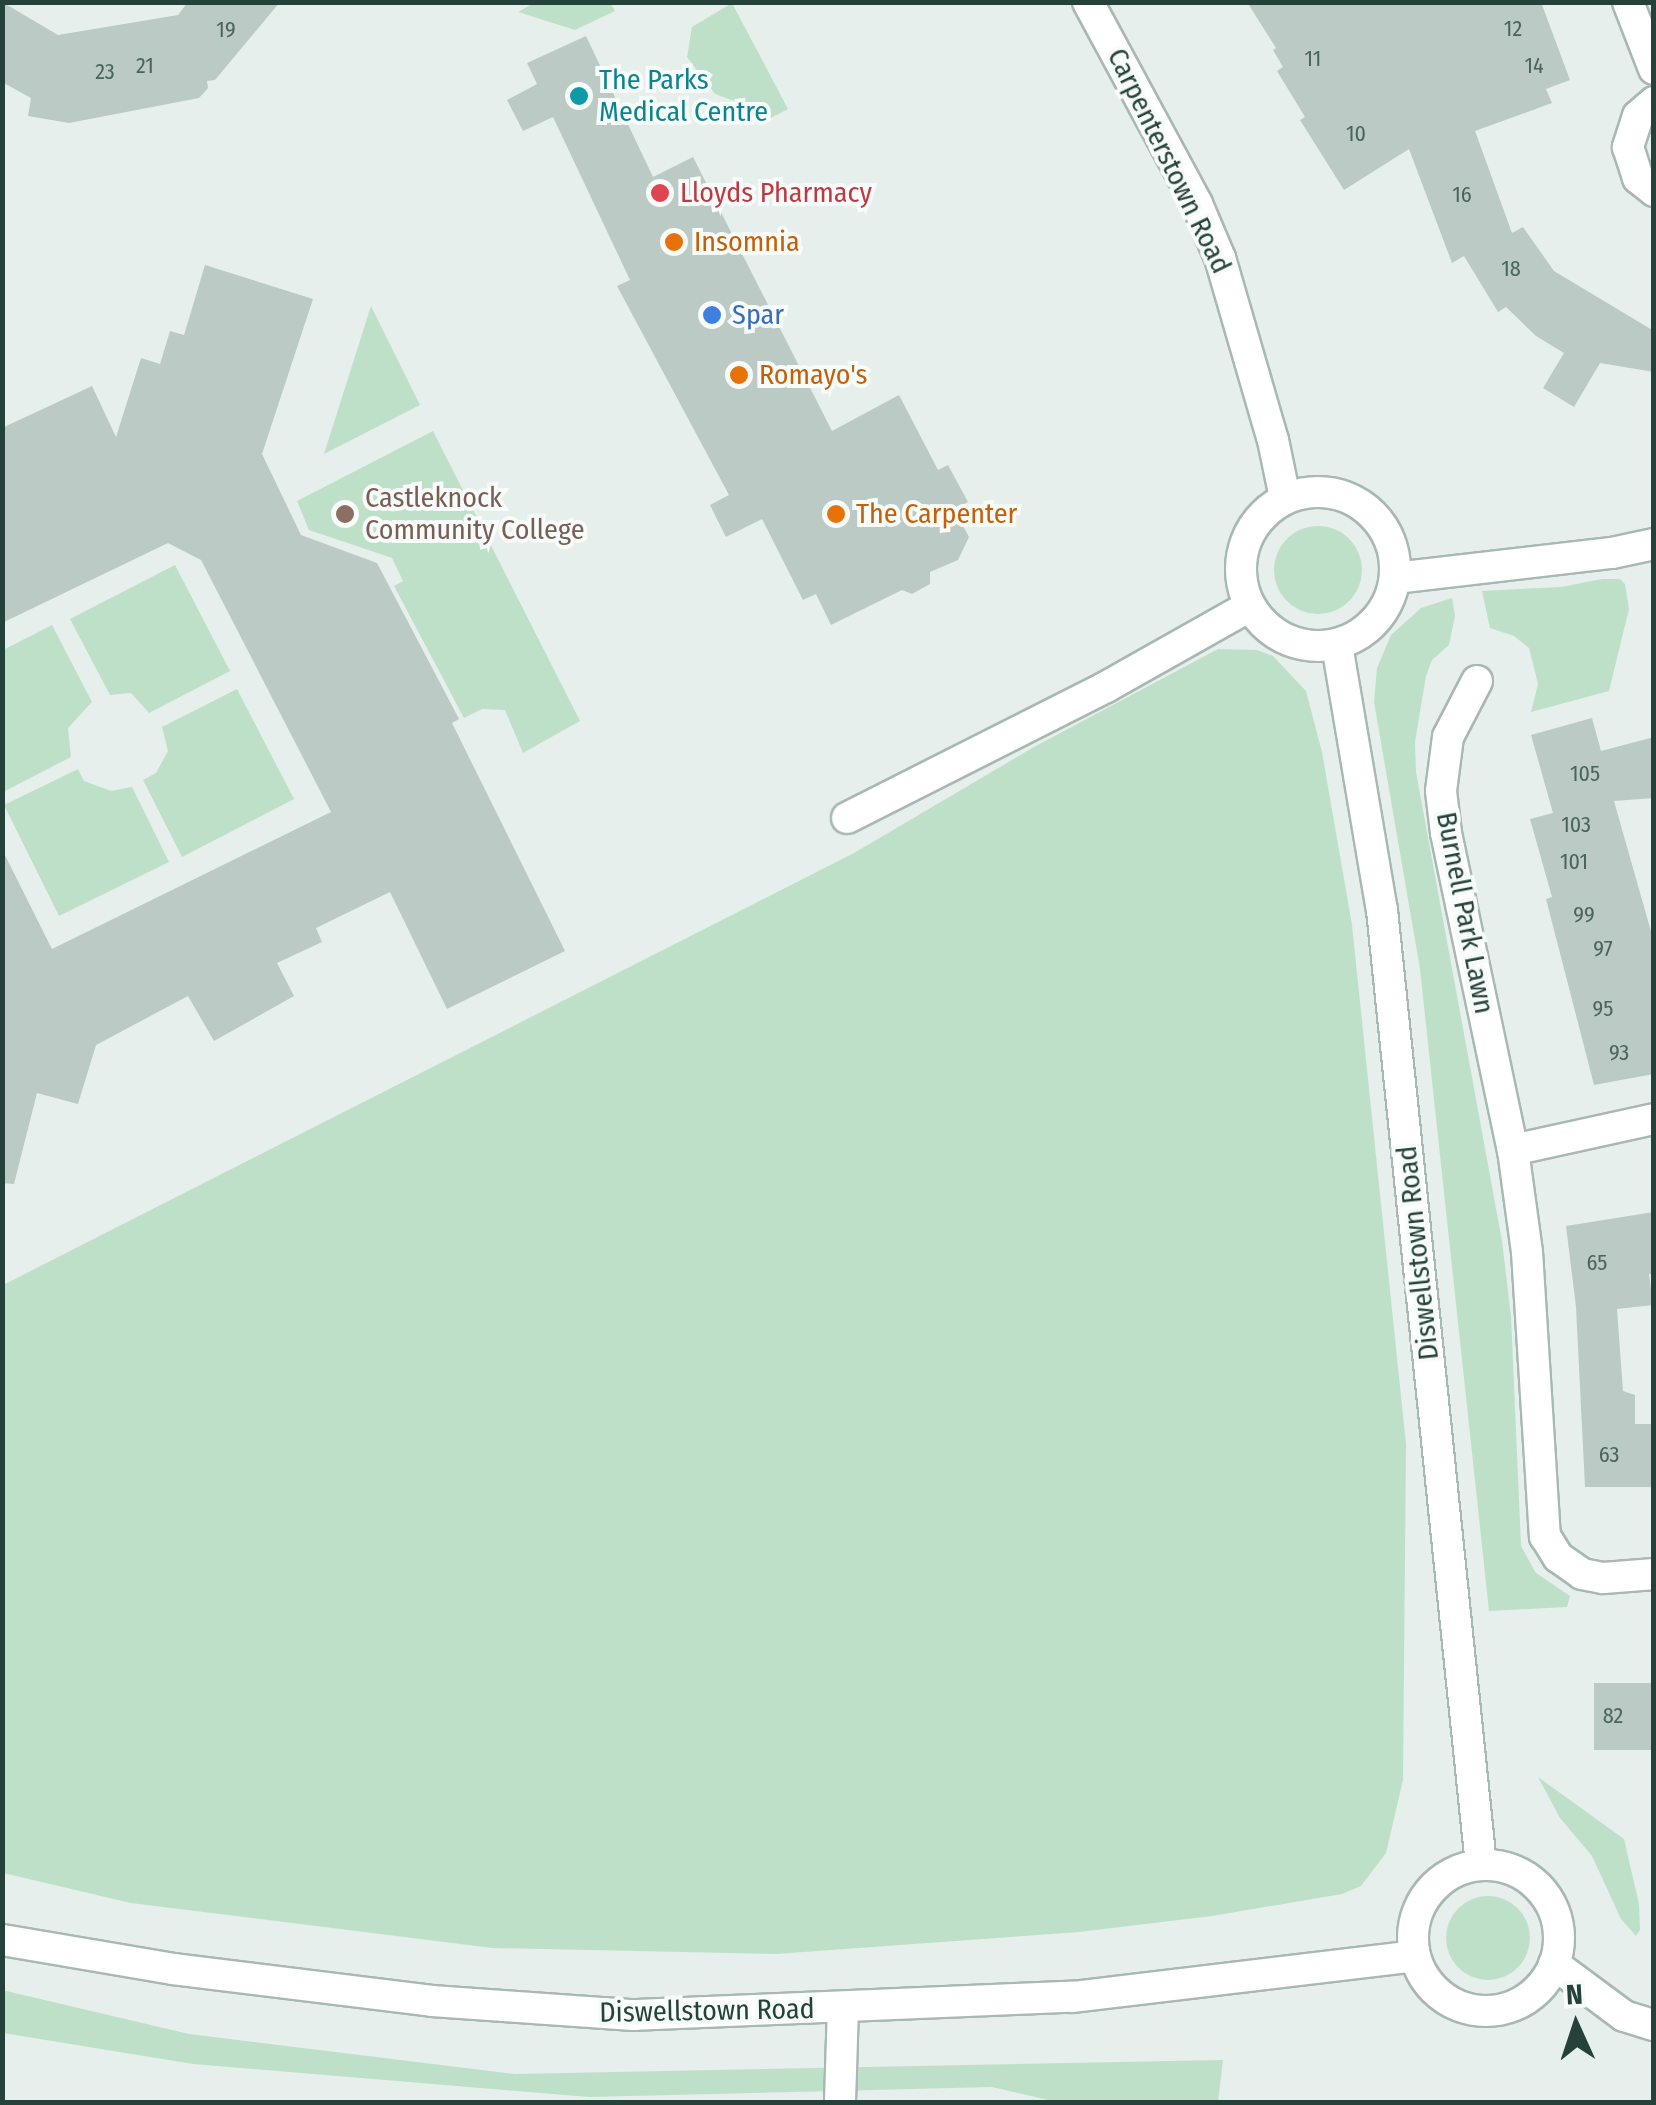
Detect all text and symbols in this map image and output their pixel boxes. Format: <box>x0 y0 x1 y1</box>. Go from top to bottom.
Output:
house number: 12 <box>1504 16 1522 42</box>
house number: 19 <box>216 17 236 43</box>
street label: Carpenterstown Road <box>1100 43 1238 279</box>
house number: 11 <box>1305 46 1321 72</box>
house number: 21 <box>136 53 154 79</box>
house number: 14 <box>1524 53 1544 79</box>
house number: 23 <box>95 59 115 85</box>
place label: The Parks Medical Centre <box>599 63 768 129</box>
marker: The Parks Medical Centre <box>568 85 590 107</box>
house number: 10 <box>1346 121 1366 147</box>
place label: Lloyds Pharmacy <box>680 176 872 210</box>
marker: Lloyds Pharmacy <box>649 182 671 204</box>
house number: 16 <box>1452 182 1472 208</box>
place label: Insomnia <box>694 225 800 259</box>
marker: Insomnia <box>663 231 685 253</box>
house number: 18 <box>1501 256 1521 282</box>
place label: Spar <box>732 298 784 332</box>
marker: Spar <box>701 304 723 326</box>
place label: Romayo's <box>759 358 868 392</box>
marker: Romayo's <box>728 364 750 386</box>
place label: Castleknock Community College <box>365 481 584 547</box>
place label: The Carpenter <box>856 497 1017 531</box>
marker: Castleknock Community College <box>334 503 356 525</box>
marker: The Carpenter <box>825 503 847 525</box>
house number: 105 <box>1570 761 1600 787</box>
street label: Burnell Park Lawn <box>1429 809 1501 1017</box>
house number: 103 <box>1561 812 1591 838</box>
house number: 101 <box>1560 849 1588 875</box>
house number: 99 <box>1573 902 1595 928</box>
house number: 97 <box>1593 936 1613 962</box>
house number: 95 <box>1593 996 1613 1022</box>
house number: 93 <box>1609 1040 1629 1066</box>
street label: Diswellstown Road <box>1390 1144 1446 1362</box>
house number: 65 <box>1587 1250 1607 1276</box>
house number: 63 <box>1599 1442 1619 1468</box>
house number: 82 <box>1603 1703 1623 1729</box>
north arrow <box>1526 1975 1626 2075</box>
text: N <box>1565 1978 1584 2011</box>
street label: Diswellstown Road <box>599 1992 815 2030</box>

